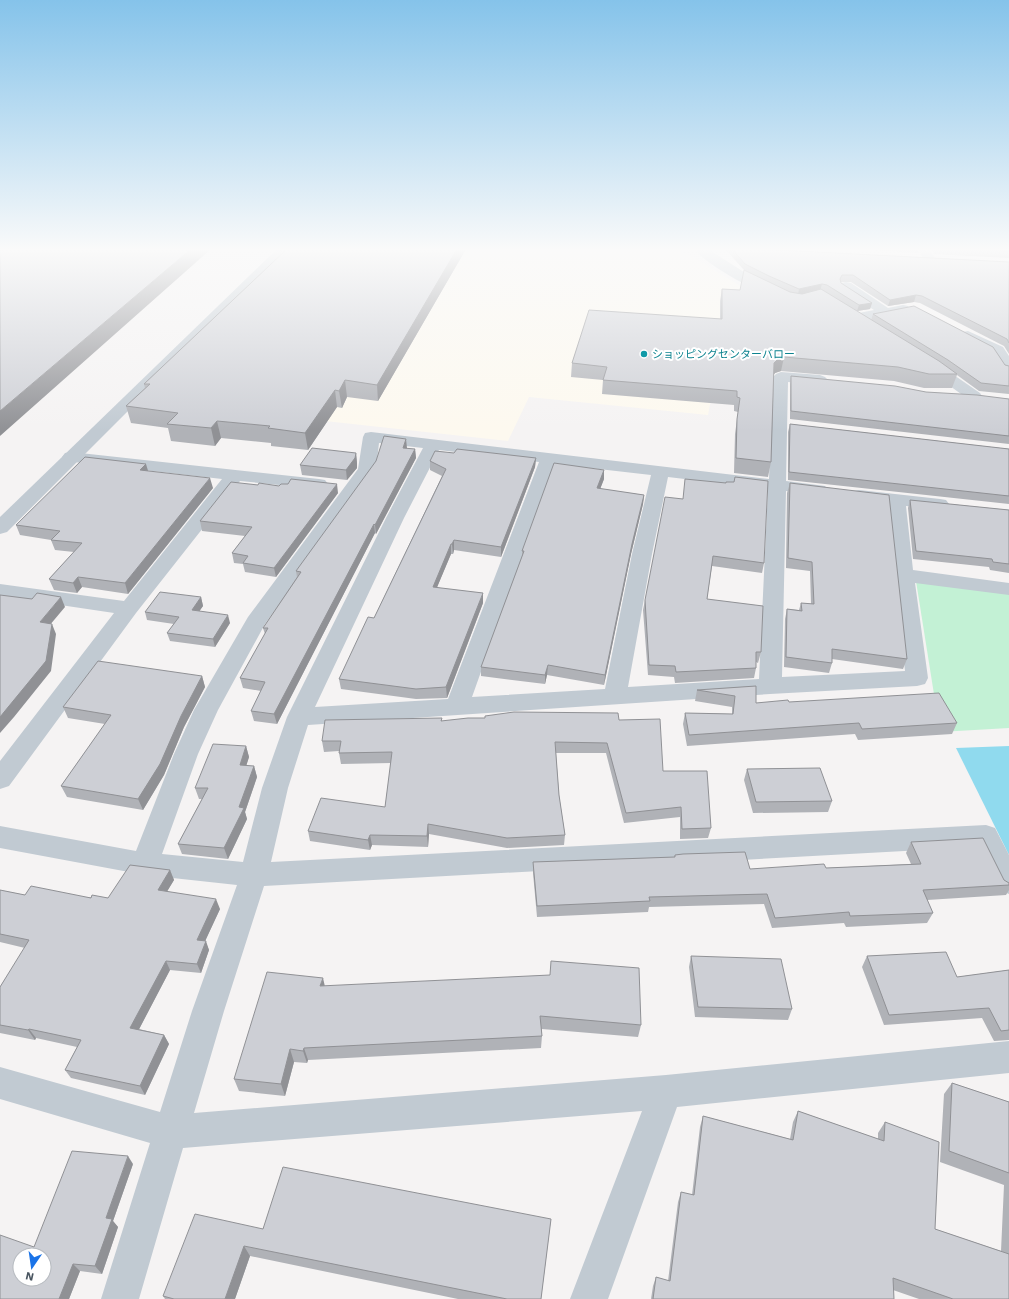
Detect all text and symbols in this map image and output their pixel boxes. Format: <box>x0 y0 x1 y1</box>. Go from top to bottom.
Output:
place label: ショッピングセンターバロー <box>652 348 795 361</box>
marker: ショッピングセンターバロー <box>639 349 649 359</box>
north arrow <box>12 1247 52 1287</box>
text: N <box>24 1269 35 1284</box>

